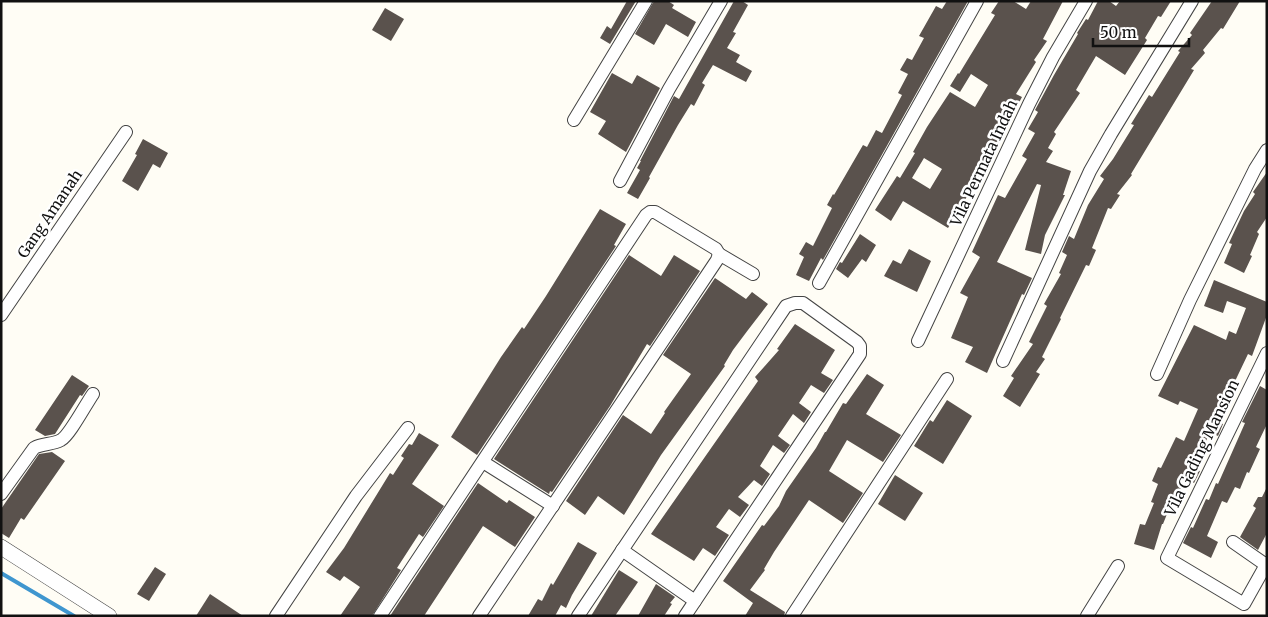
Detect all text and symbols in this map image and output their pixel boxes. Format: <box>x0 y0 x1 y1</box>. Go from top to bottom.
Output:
scale bar <box>1093 15 1189 47</box>
text: 50 m <box>1100 23 1137 42</box>
street label: Vila Permata Indah <box>945 96 1021 230</box>
street label: Gang Amanah <box>13 166 86 262</box>
street label: Vila Gading Mansion <box>1160 376 1243 520</box>

